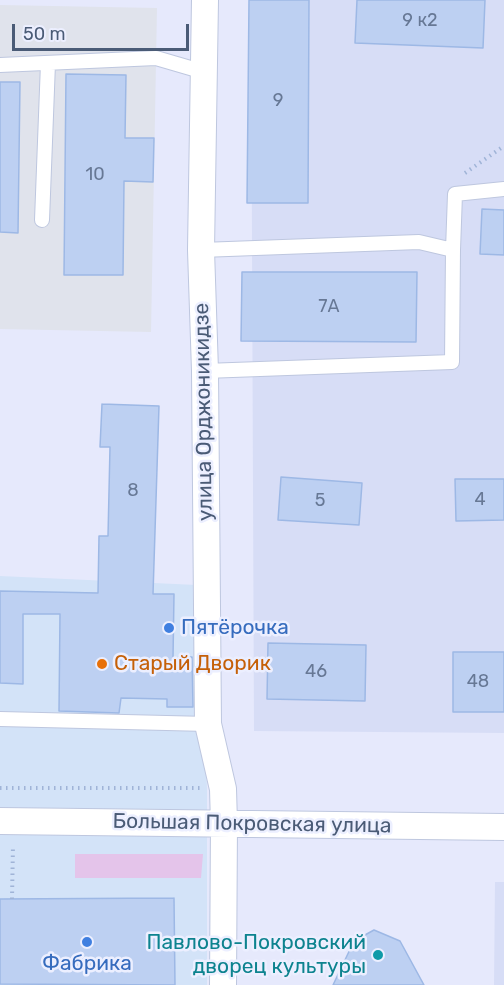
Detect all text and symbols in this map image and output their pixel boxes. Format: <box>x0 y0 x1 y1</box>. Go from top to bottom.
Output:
house number: 9 к2 <box>402 10 438 32</box>
scale bar <box>15 12 192 50</box>
text: 50 m <box>23 23 66 45</box>
house number: 9 <box>273 90 283 112</box>
house number: 10 <box>85 164 105 186</box>
house number: 7А <box>318 296 340 318</box>
street label: улица Орджоникидзе <box>189 303 219 521</box>
house number: 8 <box>127 480 139 502</box>
house number: 4 <box>474 489 486 511</box>
house number: 5 <box>315 490 325 512</box>
place label: Пятёрочка <box>181 615 289 641</box>
marker: Пятёрочка <box>162 621 176 635</box>
place label: Старый Дворик <box>114 651 271 677</box>
marker: Старый Дворик <box>95 657 109 671</box>
house number: 46 <box>305 661 327 683</box>
house number: 48 <box>467 671 489 693</box>
street label: Большая Покровская улица <box>112 809 392 839</box>
place label: Павлово-Покровский дворец культуры <box>146 930 366 980</box>
marker: Фабрика <box>80 935 94 949</box>
marker: Павлово-Покровский дворец культуры <box>371 948 385 962</box>
place label: Фабрика <box>42 951 132 977</box>

